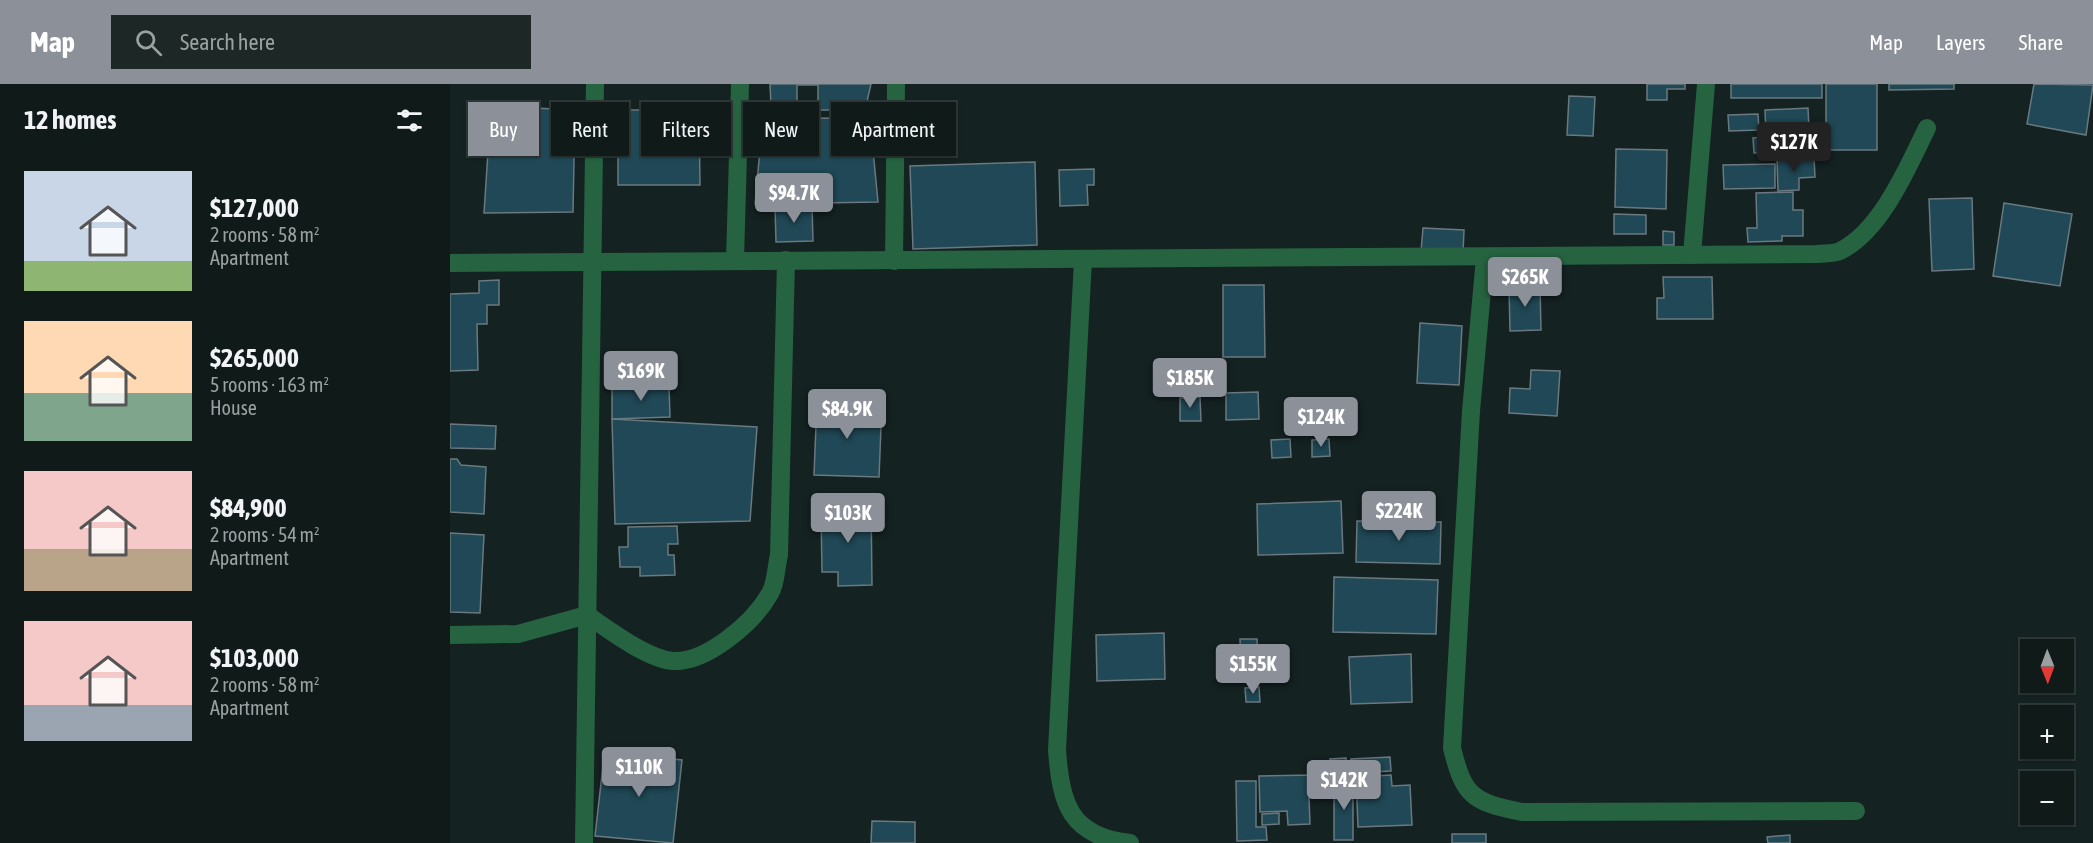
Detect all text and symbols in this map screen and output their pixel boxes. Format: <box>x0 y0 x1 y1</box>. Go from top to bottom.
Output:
search box <box>111 15 531 69</box>
text: Map <box>30 26 75 58</box>
icon: search <box>132 26 165 59</box>
text: Search here <box>180 29 275 55</box>
text: Map <box>1869 30 1903 54</box>
text: Layers <box>1936 30 1986 54</box>
text: Share <box>2019 30 2063 54</box>
chip: Buy <box>468 102 539 156</box>
chip: Rent <box>551 102 629 156</box>
chip: Filters <box>641 102 731 156</box>
chip: New <box>743 102 819 156</box>
chip: Apartment <box>831 102 956 156</box>
icon: filters <box>393 104 426 137</box>
text: 12 homes <box>24 105 117 135</box>
pin: $127K <box>1752 122 1836 173</box>
text: $127K <box>1771 130 1817 153</box>
pin: $94.7K <box>745 173 843 224</box>
text: $94.7K <box>769 181 819 204</box>
text: $127,000 <box>210 193 299 223</box>
icon: home <box>72 195 144 267</box>
text: 2 rooms · 58 m² <box>210 223 320 246</box>
text: Apartment <box>210 246 289 269</box>
pin: $265K <box>1483 257 1567 308</box>
text: $265K <box>1502 265 1548 288</box>
text: $265,000 <box>210 343 299 373</box>
icon: home <box>72 345 144 417</box>
pin: $169K <box>599 351 683 402</box>
pin: $185K <box>1148 358 1232 409</box>
text: $169K <box>618 359 664 382</box>
text: $185K <box>1167 366 1213 389</box>
text: 5 rooms · 163 m² <box>210 373 329 396</box>
pin: $84.9K <box>798 389 896 440</box>
text: House <box>210 396 257 419</box>
text: $84.9K <box>822 397 872 420</box>
pin: $124K <box>1279 397 1363 448</box>
text: $124K <box>1298 405 1344 428</box>
pin: $224K <box>1357 491 1441 542</box>
text: $84,900 <box>210 493 287 523</box>
pin: $103K <box>806 493 890 544</box>
icon: home <box>72 495 144 567</box>
text: $224K <box>1376 499 1422 522</box>
text: $103K <box>825 501 871 524</box>
text: 2 rooms · 54 m² <box>210 523 320 546</box>
text: Apartment <box>210 546 289 569</box>
north arrow <box>2020 639 2074 693</box>
map controls <box>2020 639 2074 825</box>
text: $103,000 <box>210 643 299 673</box>
pin: $155K <box>1211 644 1295 695</box>
icon: home <box>72 645 144 717</box>
text: $155K <box>1230 652 1276 675</box>
text: 2 rooms · 58 m² <box>210 673 320 696</box>
text: Apartment <box>210 696 289 719</box>
button: + <box>2020 705 2074 759</box>
pin: $110K <box>597 747 681 798</box>
text: $110K <box>616 755 662 778</box>
pin: $142K <box>1302 760 1386 811</box>
text: $142K <box>1321 768 1367 791</box>
button: − <box>2020 771 2074 825</box>

